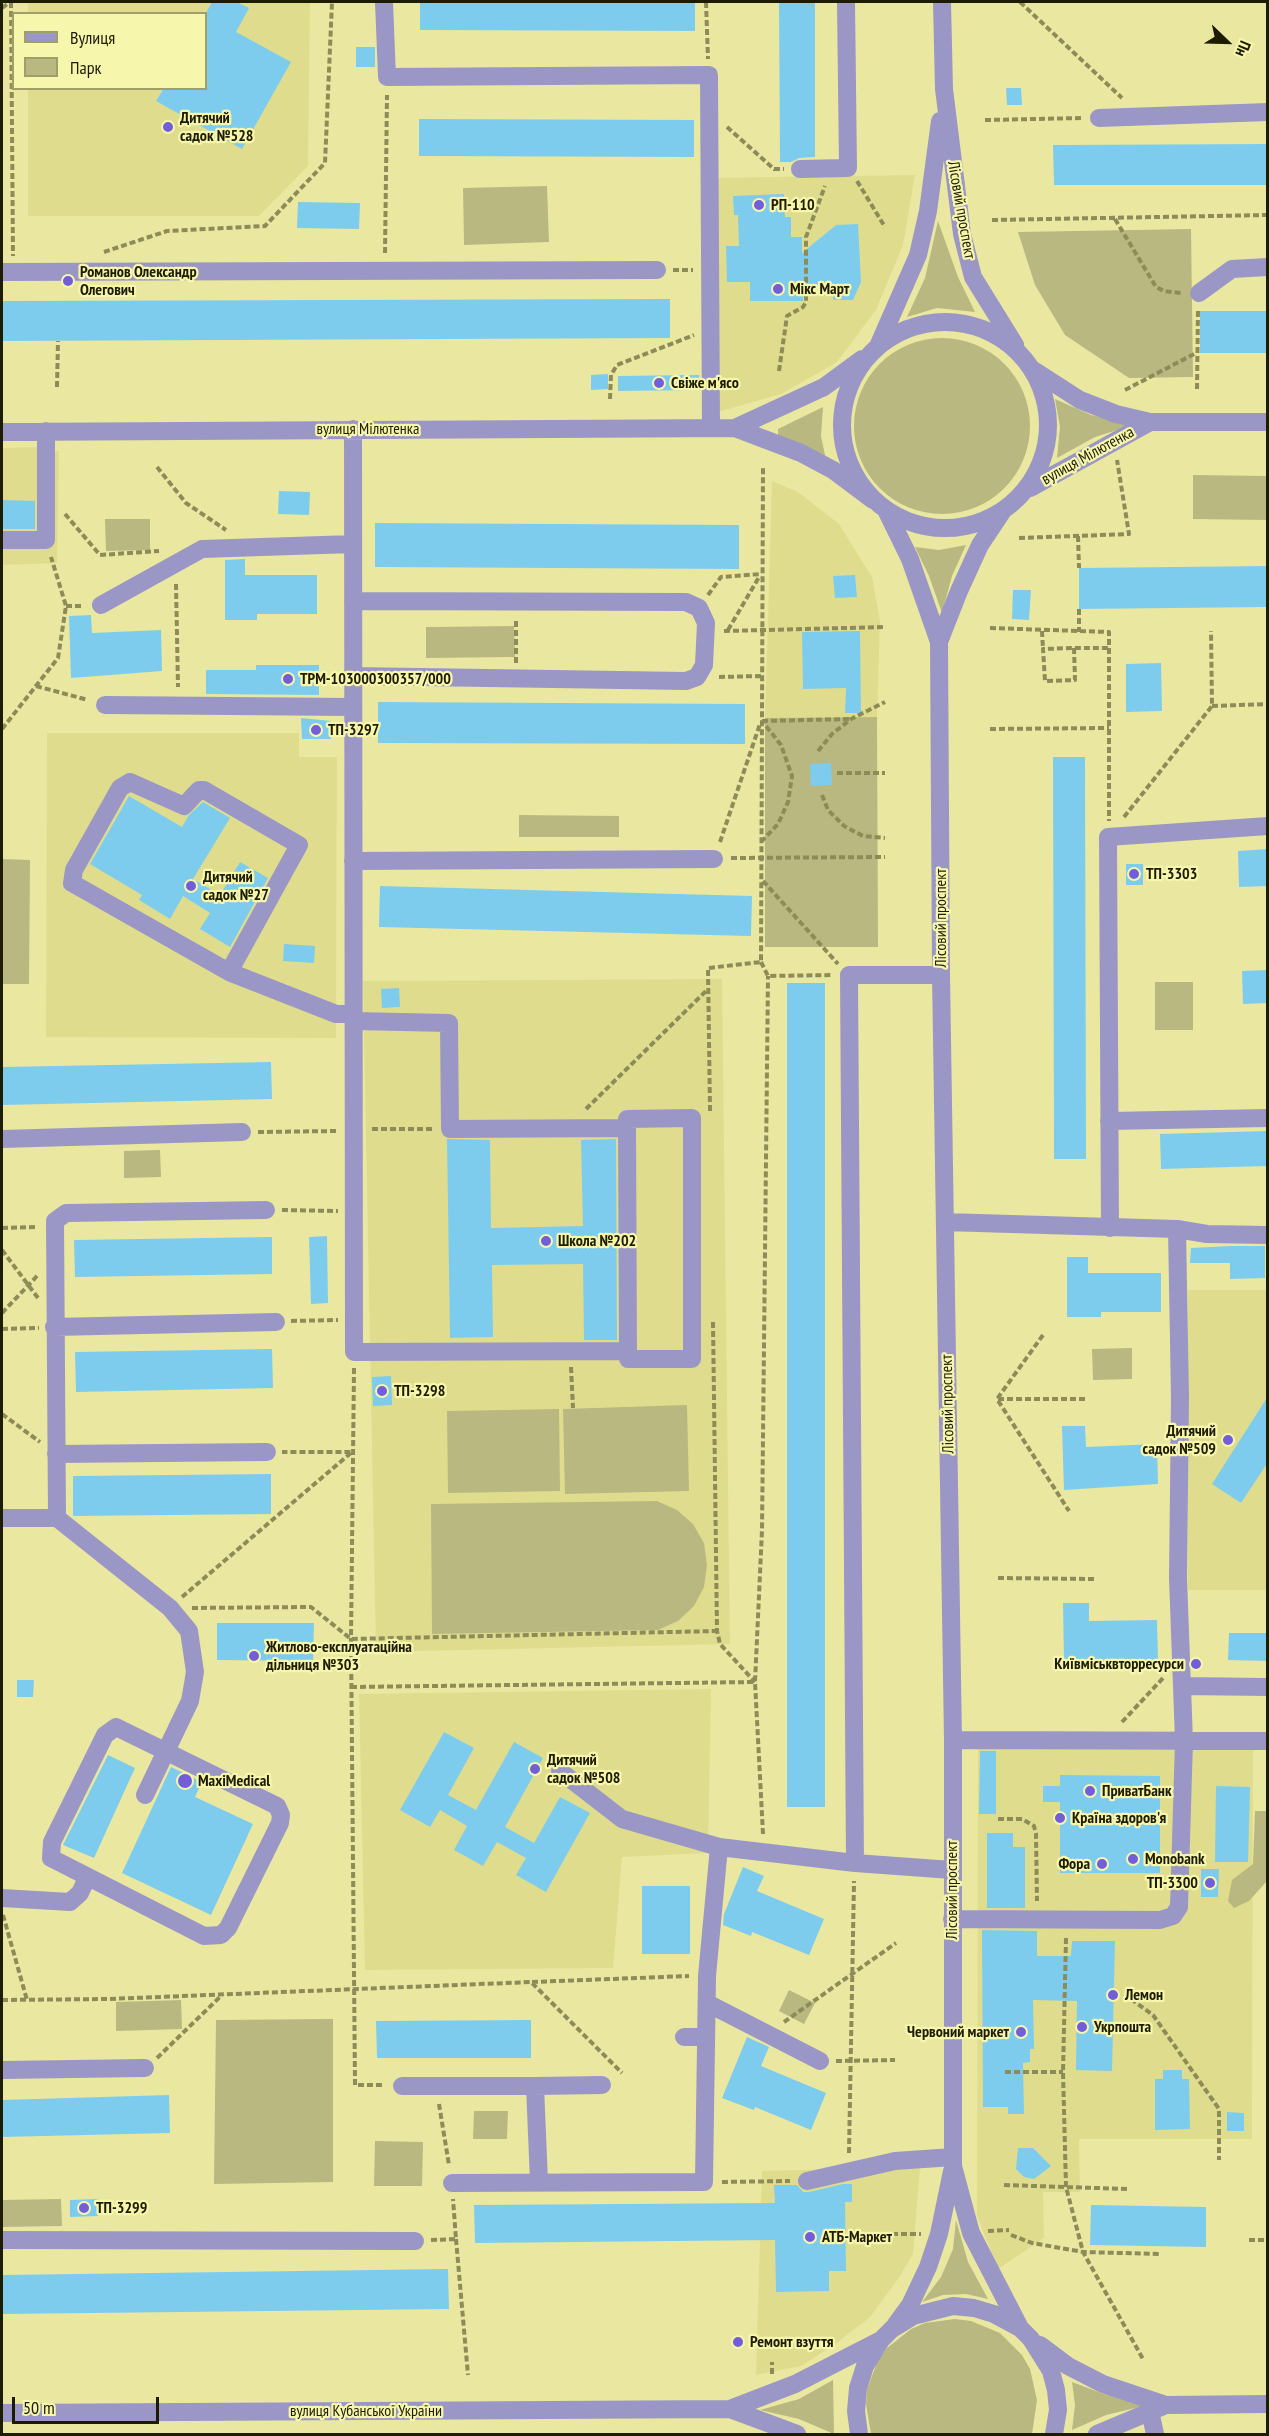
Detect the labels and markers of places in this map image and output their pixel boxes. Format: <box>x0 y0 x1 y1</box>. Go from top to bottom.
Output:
place label: Дитячий садок №528 <box>180 108 253 146</box>
marker: Дитячий садок №528 <box>161 120 175 134</box>
place label: РП-110 <box>771 195 815 215</box>
marker: РП-110 <box>752 198 766 212</box>
place label: Романов Олександр Олегович <box>80 262 197 300</box>
marker: Романов Олександр Олегович <box>61 274 75 288</box>
place label: Мікс Март <box>790 279 849 299</box>
marker: Мікс Март <box>771 282 785 296</box>
place label: Свіже м'ясо <box>671 373 739 393</box>
marker: Свіже м'ясо <box>652 376 666 390</box>
place label: ТРМ-103000300357/000 <box>300 669 451 689</box>
marker: ТРМ-103000300357/000 <box>281 672 295 686</box>
place label: ТП-3297 <box>328 720 379 740</box>
marker: ТП-3297 <box>309 723 323 737</box>
place label: ТП-3303 <box>1146 864 1197 884</box>
place label: Дитячий садок №27 <box>203 867 269 905</box>
marker: ТП-3303 <box>1127 867 1141 881</box>
marker: Дитячий садок №27 <box>184 879 198 893</box>
place label: Школа №202 <box>558 1231 636 1251</box>
marker: Школа №202 <box>539 1234 553 1248</box>
place label: ТП-3298 <box>394 1381 445 1401</box>
marker: ТП-3298 <box>375 1384 389 1398</box>
place label: Дитячий садок №509 <box>1143 1421 1216 1459</box>
marker: Дитячий садок №509 <box>1221 1433 1235 1447</box>
place label: Житлово-експлуатаційна дільниця №303 <box>266 1637 412 1675</box>
marker: Житлово-експлуатаційна дільниця №303 <box>247 1649 261 1663</box>
place label: Київміськвторресурси <box>1054 1654 1184 1674</box>
marker: Київміськвторресурси <box>1189 1657 1203 1671</box>
place label: Дитячий садок №508 <box>547 1750 620 1788</box>
marker: Дитячий садок №508 <box>528 1762 542 1776</box>
place label: MaxiMedical <box>198 1771 270 1791</box>
marker: MaxiMedical <box>176 1772 194 1790</box>
place label: ПриватБанк <box>1102 1781 1171 1801</box>
marker: ПриватБанк <box>1083 1784 1097 1798</box>
place label: Країна здоров'я <box>1072 1808 1166 1828</box>
marker: Країна здоров'я <box>1053 1811 1067 1825</box>
place label: Monobank <box>1145 1849 1205 1869</box>
marker: Monobank <box>1126 1852 1140 1866</box>
place label: Фора <box>1058 1854 1090 1874</box>
marker: Фора <box>1095 1857 1109 1871</box>
place label: ТП-3300 <box>1147 1873 1198 1893</box>
marker: ТП-3300 <box>1203 1876 1217 1890</box>
place label: Лемон <box>1125 1985 1163 2005</box>
marker: Лемон <box>1106 1988 1120 2002</box>
place label: Укрпошта <box>1094 2017 1151 2037</box>
marker: Укрпошта <box>1075 2020 1089 2034</box>
place label: Червоний маркет <box>907 2022 1009 2042</box>
marker: Червоний маркет <box>1014 2025 1028 2039</box>
place label: ТП-3299 <box>96 2198 147 2218</box>
marker: ТП-3299 <box>77 2201 91 2215</box>
place label: АТБ-Маркет <box>822 2227 892 2247</box>
marker: АТБ-Маркет <box>803 2230 817 2244</box>
place label: Ремонт взуття <box>750 2332 833 2352</box>
marker: Ремонт взуття <box>731 2335 745 2349</box>

